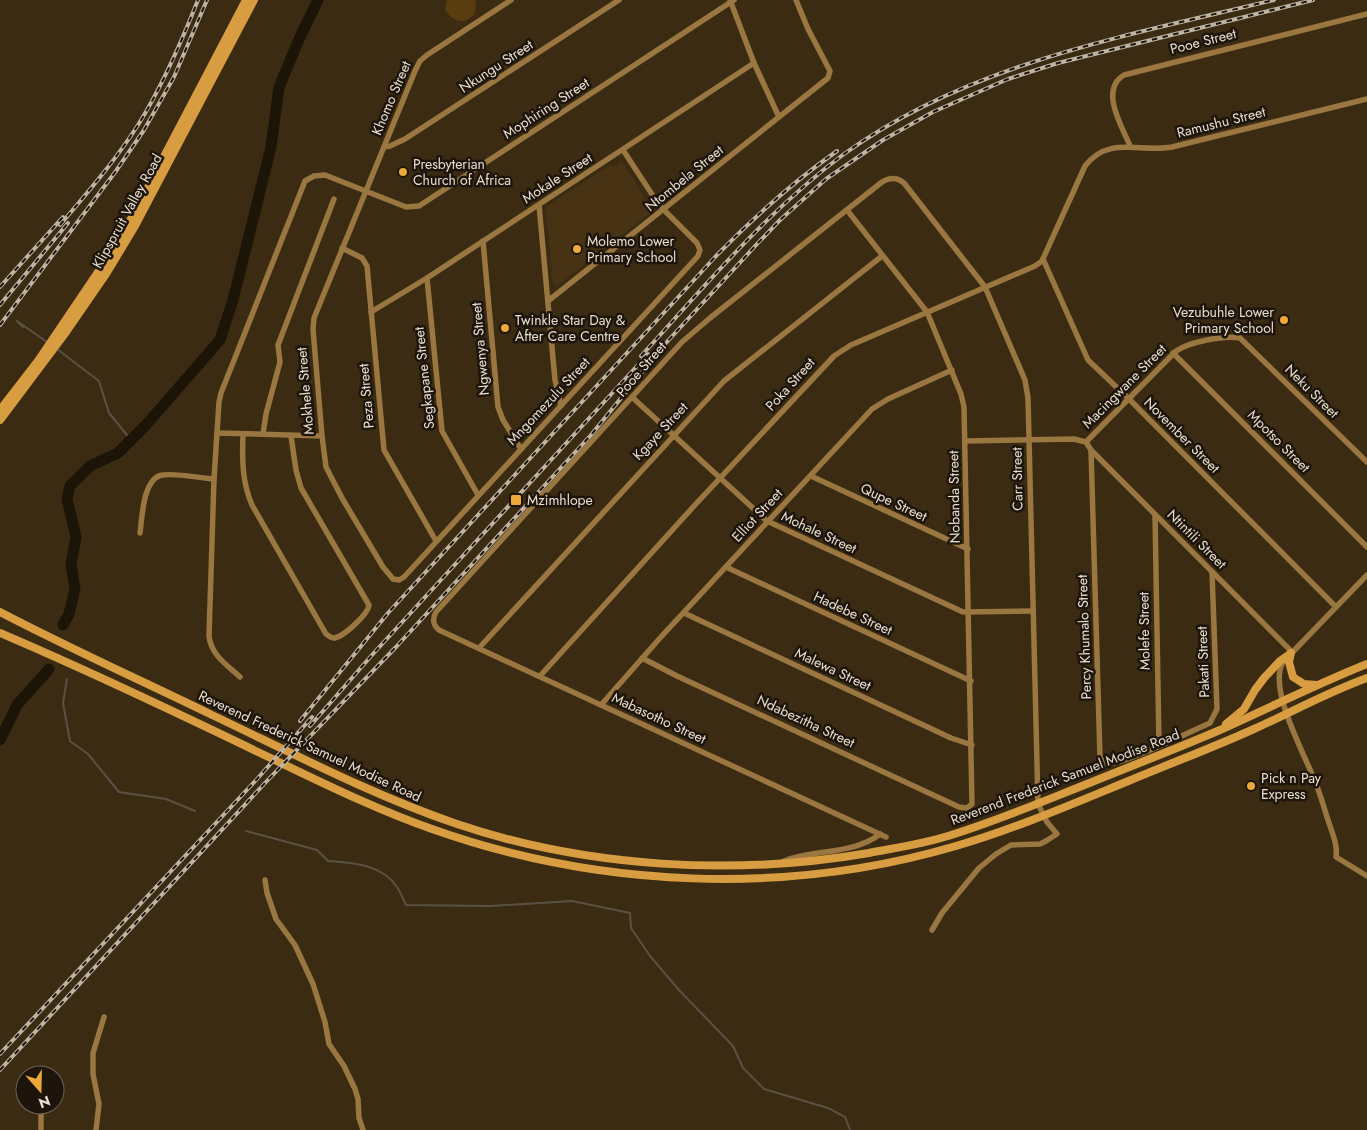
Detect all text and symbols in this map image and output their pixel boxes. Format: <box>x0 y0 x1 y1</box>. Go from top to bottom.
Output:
street label: Pooe Street <box>1168 23 1239 59</box>
street label: Nkungu Street <box>455 34 537 97</box>
street label: Khomo Street <box>366 57 416 138</box>
street label: Mophiring Street <box>499 72 594 143</box>
street label: Ramushu Street <box>1175 101 1268 143</box>
street label: Ntombela Street <box>641 140 728 216</box>
street label: Mokale Street <box>518 148 596 208</box>
street label: Klipspruit Valley Road <box>87 150 167 272</box>
place label: Presbyterian Church of Africa <box>413 154 511 190</box>
marker: Presbyterian Church of Africa <box>397 166 409 178</box>
place label: Molemo Lower Primary School <box>587 231 676 267</box>
marker: Molemo Lower Primary School <box>571 243 583 255</box>
street label: Ngwenya Street <box>466 301 494 396</box>
place label: Vezubuhle Lower Primary School <box>1173 302 1274 338</box>
place label: Twinkle Star Day & After Care Centre <box>515 310 626 346</box>
marker: Vezubuhle Lower Primary School <box>1278 314 1290 326</box>
marker: Twinkle Star Day & After Care Centre <box>499 322 511 334</box>
street label: Segkapane Street <box>409 325 439 430</box>
street label: Pooe Street <box>611 337 671 401</box>
street label: Macingwane Street <box>1077 339 1171 433</box>
street label: Mokhele Street <box>291 346 319 436</box>
street label: Mngomezulu Street <box>502 352 595 450</box>
street label: Poka Street <box>761 353 820 415</box>
street label: Neku Street <box>1281 360 1344 423</box>
street label: Peza Street <box>353 362 379 429</box>
street label: November Street <box>1140 393 1225 478</box>
street label: Kgaye Street <box>628 397 693 464</box>
street label: Mpotso Street <box>1243 405 1315 477</box>
street label: Carr Street <box>1006 446 1028 511</box>
street label: Nobanda Street <box>943 450 965 544</box>
street label: Qupe Street <box>858 478 931 526</box>
street label: Elliot Street <box>727 483 787 546</box>
place label: Mzimhlope <box>527 490 593 510</box>
marker: Mzimhlope <box>509 493 523 507</box>
street label: Ntintili Street <box>1163 505 1232 574</box>
street label: Mohale Street <box>778 506 861 558</box>
street label: Percy Khumalo Street <box>1072 574 1096 700</box>
street label: Hadebe Street <box>810 586 896 640</box>
street label: Molefe Street <box>1133 591 1155 670</box>
street label: Pakati Street <box>1192 625 1214 698</box>
street label: Malewa Street <box>792 643 875 696</box>
street label: Reverend Frederick Samuel Modise Road <box>195 685 425 807</box>
street label: Mabasotho Street <box>609 687 710 749</box>
street label: Ndabezitha Street <box>754 690 859 753</box>
street label: Reverend Frederick Samuel Modise Road <box>948 724 1182 830</box>
place label: Pick n Pay Express <box>1261 768 1322 804</box>
marker: Pick n Pay Express <box>1245 780 1257 792</box>
north arrow <box>15 1065 65 1115</box>
text: N <box>36 1091 53 1114</box>

